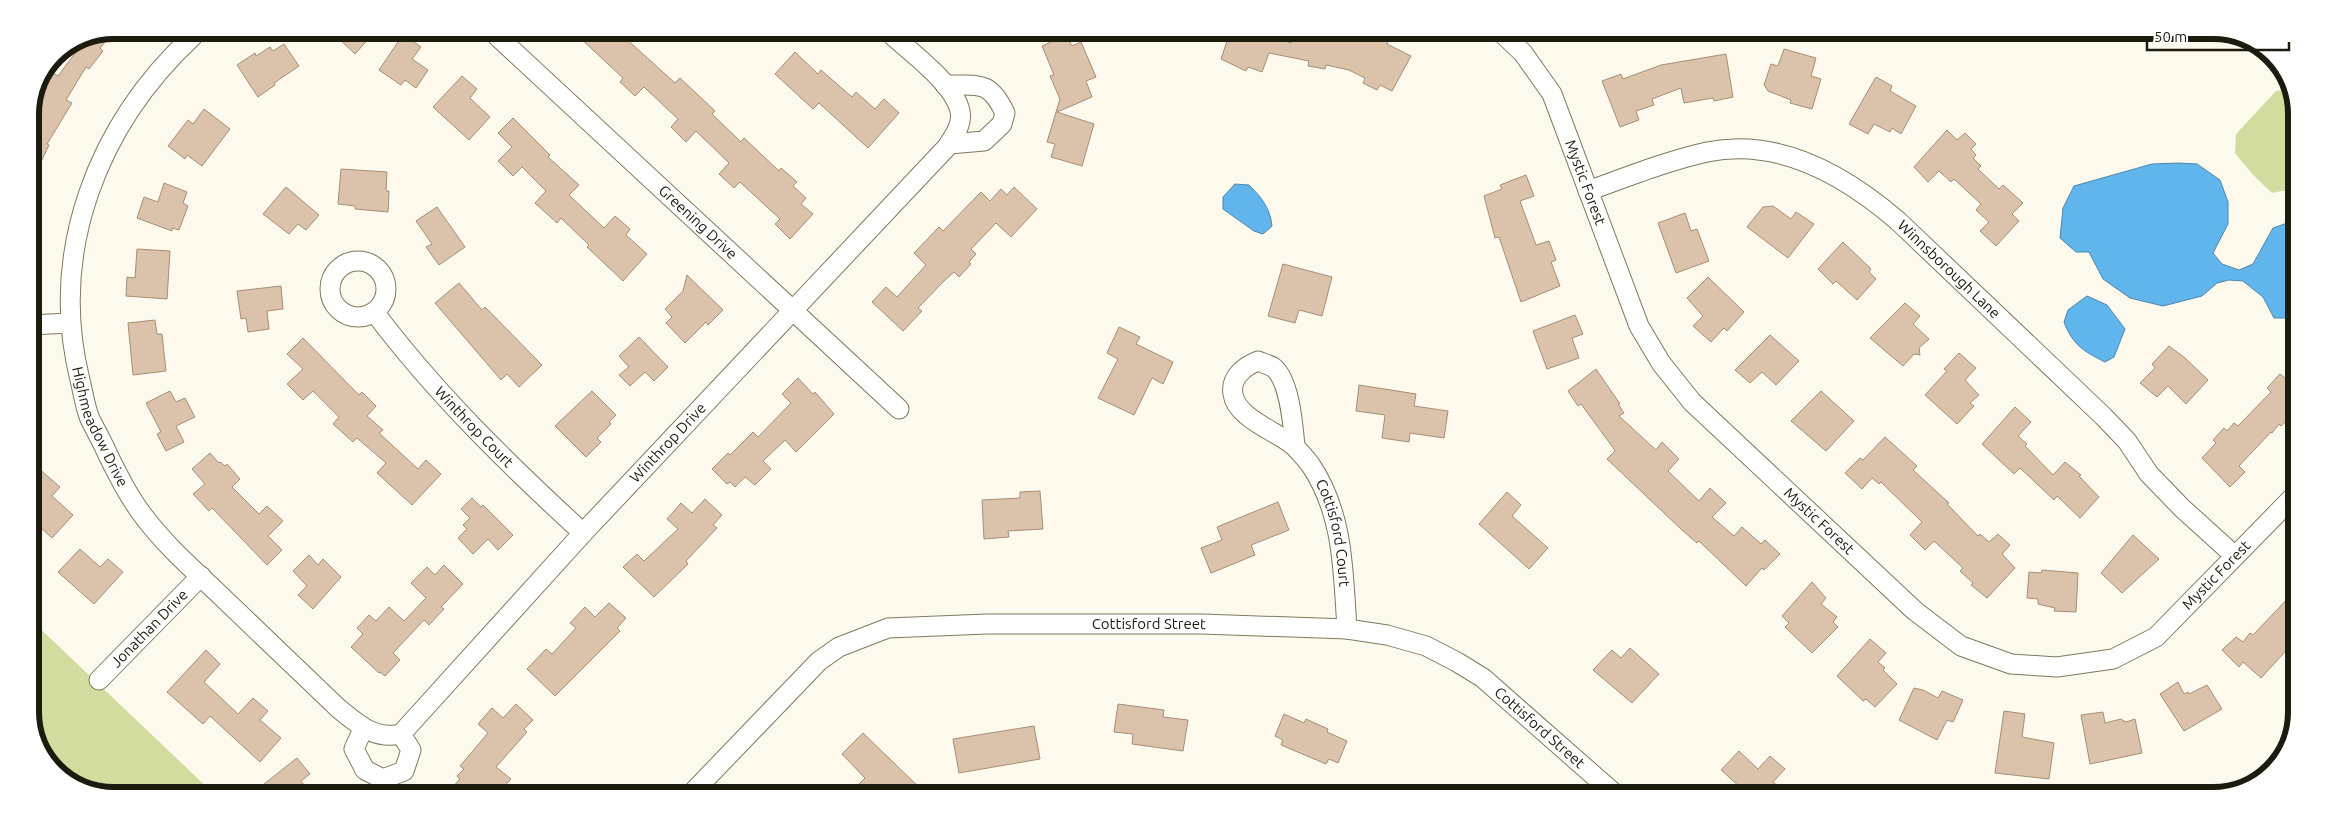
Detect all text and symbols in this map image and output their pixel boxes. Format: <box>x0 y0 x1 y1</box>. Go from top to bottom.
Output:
scale bar <box>2147 20 2290 52</box>
text: 50 m <box>2154 28 2187 45</box>
street label: Mystic Forest <box>1562 137 1609 228</box>
street label: Greening Drive <box>656 182 741 262</box>
street label: Winnsborough Lane <box>1894 216 2004 322</box>
street label: Highmeadow Drive <box>69 365 132 489</box>
street label: Winthrop Court <box>432 383 517 471</box>
street label: Winthrop Drive <box>626 399 709 486</box>
street label: Cottisford Court <box>1312 476 1353 587</box>
street label: Mystic Forest <box>1781 484 1858 558</box>
street label: Mystic Forest <box>2179 537 2254 613</box>
street label: Jonathan Drive <box>107 586 191 671</box>
street label: Cottisford Street <box>1092 615 1206 632</box>
street label: Cottisford Street <box>1491 683 1588 772</box>

